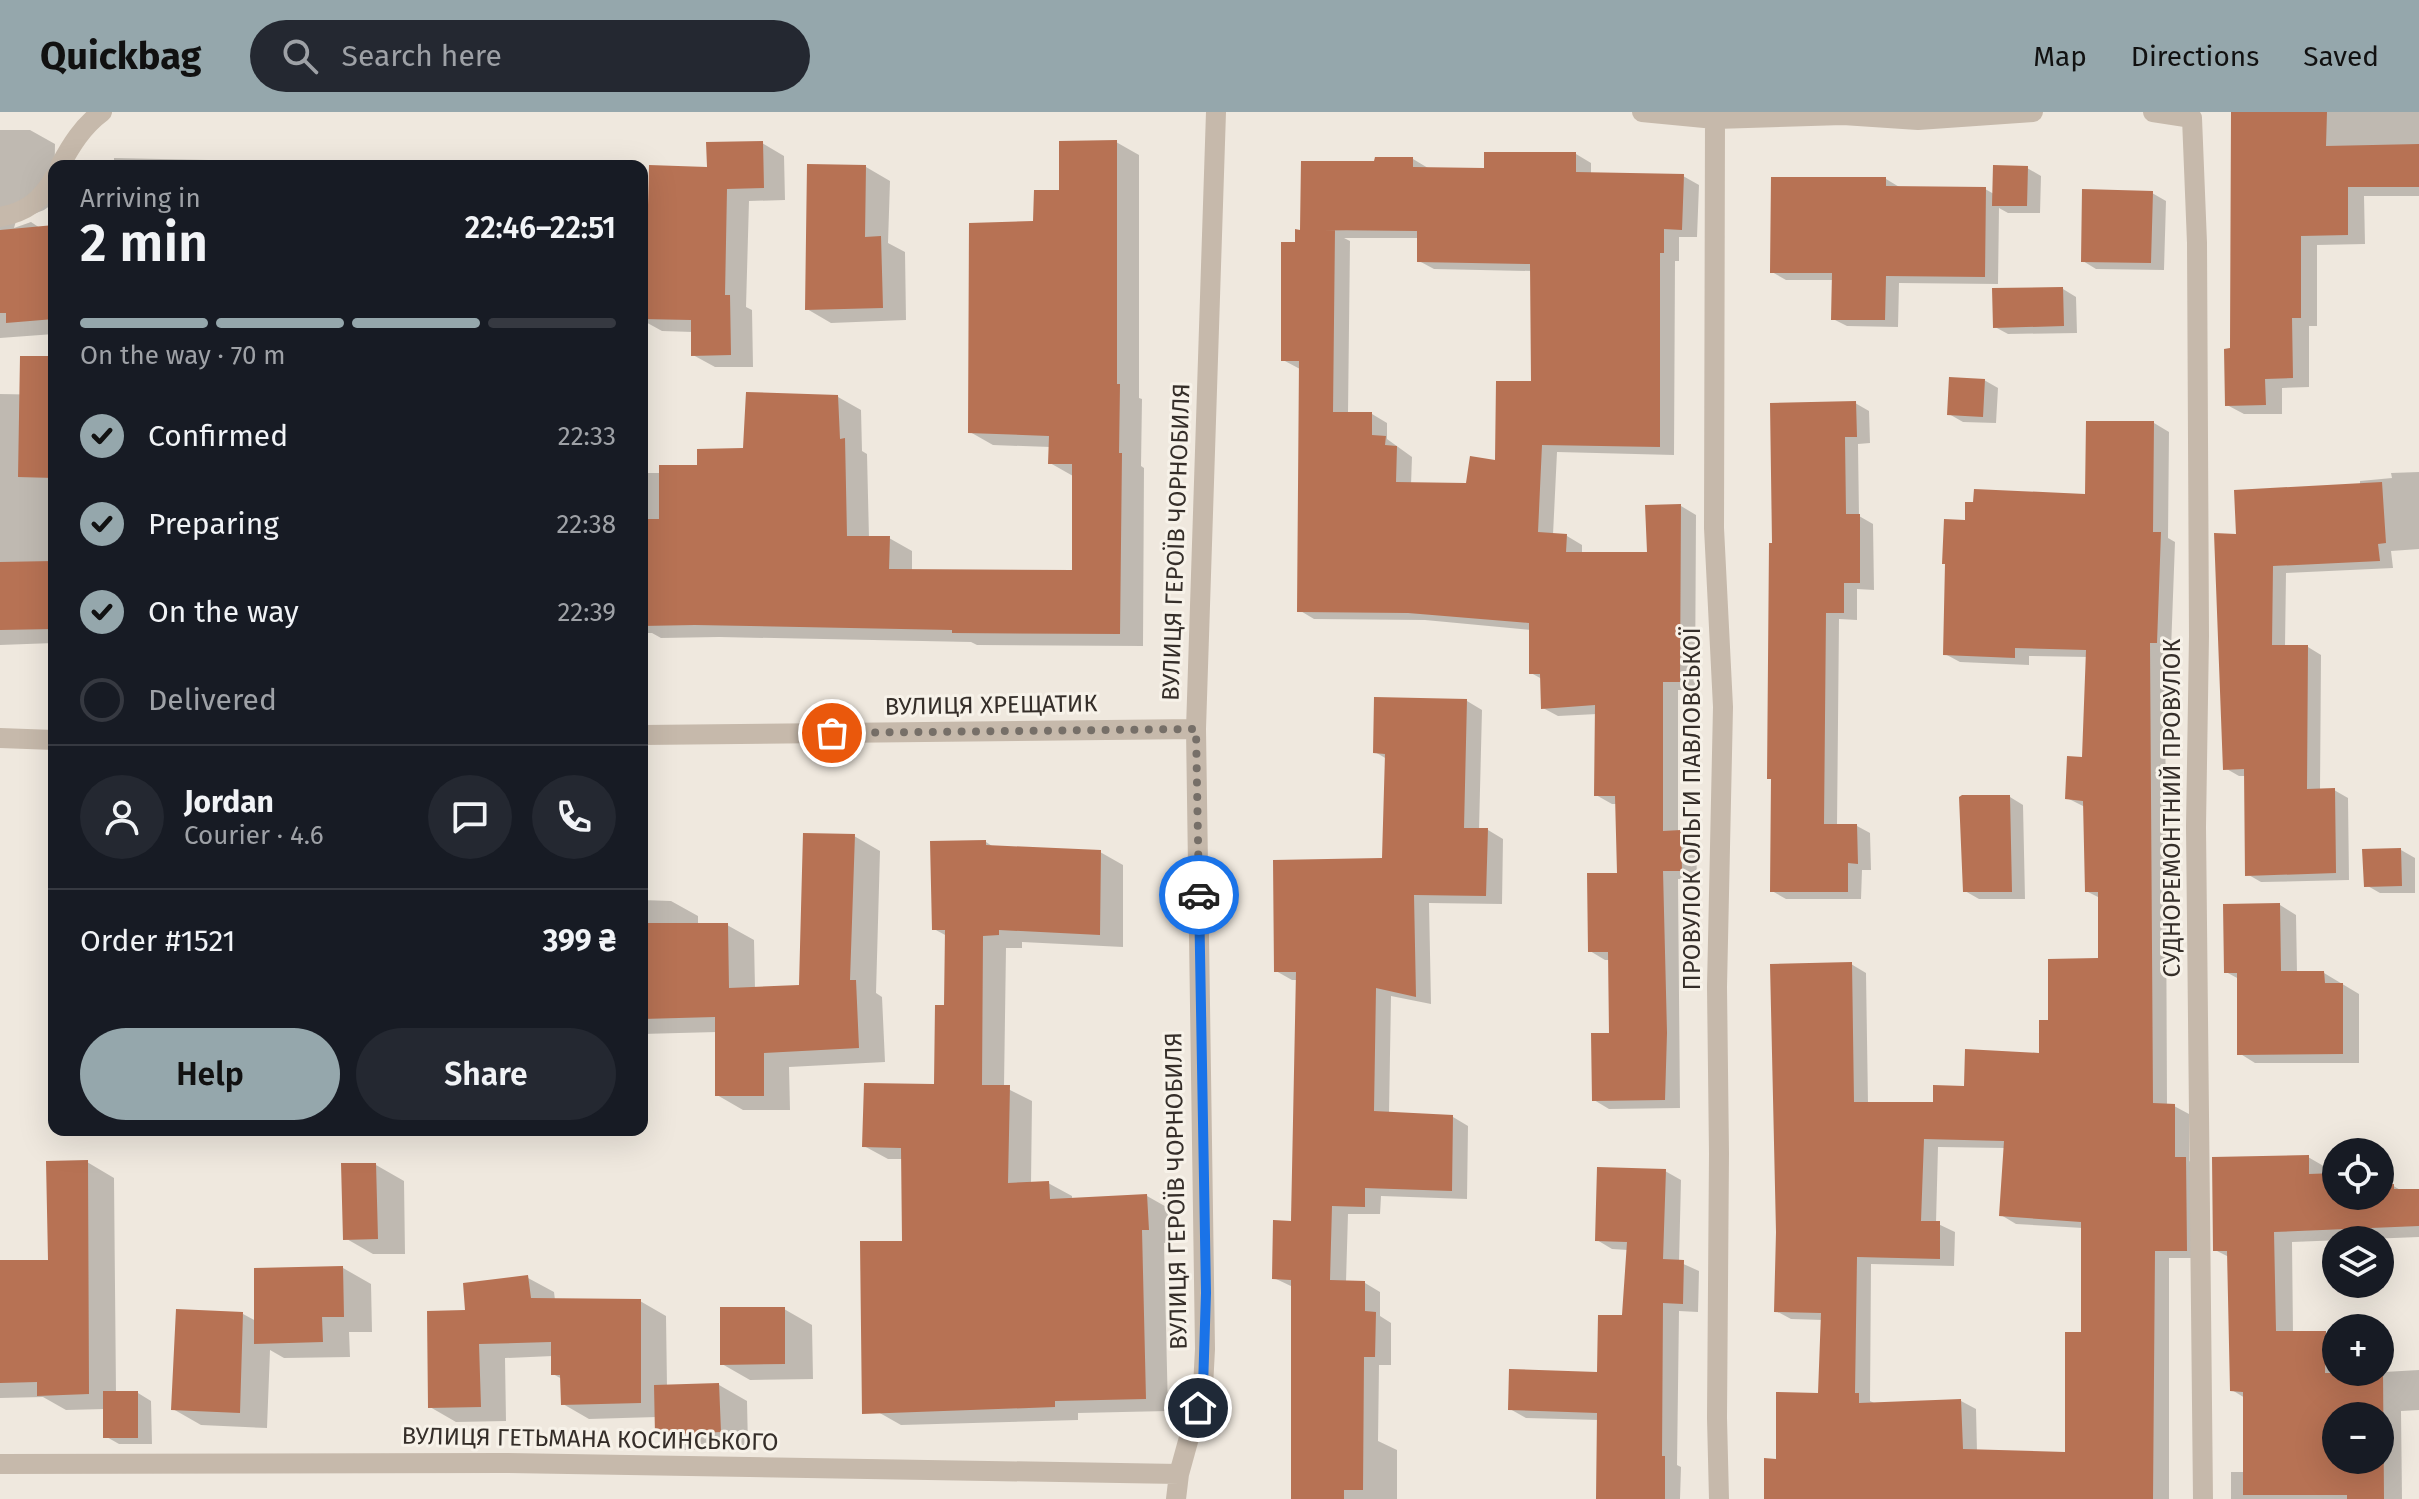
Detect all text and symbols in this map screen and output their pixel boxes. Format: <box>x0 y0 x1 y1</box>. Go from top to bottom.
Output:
search box <box>250 20 810 92</box>
text: Quickbag <box>40 33 202 79</box>
icon: search <box>278 34 322 78</box>
text: Search here <box>342 38 502 74</box>
text: Map <box>2033 40 2087 73</box>
text: Directions <box>2131 40 2259 73</box>
text: Saved <box>2303 40 2379 73</box>
text: Arriving in <box>80 183 201 214</box>
text: 22:46–22:51 <box>465 210 616 246</box>
text: 2 min <box>80 212 208 275</box>
text: On the way · 70 m <box>80 340 286 371</box>
street label: ВУЛИЦЯ ГЕРОЇВ ЧОРНОБИЛЯ <box>1156 383 1196 701</box>
icon: check <box>80 414 124 458</box>
text: Confirmed <box>148 418 288 454</box>
text: 22:33 <box>558 421 616 452</box>
icon: check <box>80 502 124 546</box>
text: Preparing <box>148 506 279 542</box>
text: 22:38 <box>556 509 616 540</box>
icon: check <box>80 590 124 634</box>
text: On the way <box>148 594 299 630</box>
text: 22:39 <box>557 597 616 628</box>
street label: ПРОВУЛОК ОЛЬГИ ПАВЛОВСЬКОЇ <box>1678 627 1706 991</box>
street label: СУДНОРЕМОНТНИЙ ПРОВУЛОК <box>2158 638 2186 978</box>
text: Delivered <box>148 682 277 718</box>
street label: ВУЛИЦЯ ХРЕЩАТИК <box>884 689 1098 721</box>
pin <box>798 699 866 767</box>
icon: bag <box>810 711 854 755</box>
button: person <box>80 775 164 859</box>
button: chat <box>428 775 512 859</box>
button: phone <box>532 775 616 859</box>
text: Jordan <box>184 784 274 820</box>
text: Courier · 4.6 <box>184 820 324 851</box>
courier <box>1159 855 1239 935</box>
icon: car <box>1177 873 1221 917</box>
text: Order #1521 <box>80 923 236 959</box>
text: 399 ₴ <box>543 923 616 959</box>
button: Help <box>80 1028 340 1120</box>
button: Share <box>356 1028 616 1120</box>
street label: ВУЛИЦЯ ГЕРОЇВ ЧОРНОБИЛЯ <box>1159 1032 1193 1350</box>
map controls <box>2322 1138 2394 1474</box>
button: locate <box>2322 1138 2394 1210</box>
button: layers <box>2322 1226 2394 1298</box>
button: + <box>2322 1314 2394 1386</box>
pin <box>1164 1374 1232 1442</box>
icon: home <box>1176 1386 1220 1430</box>
button: − <box>2322 1402 2394 1474</box>
street label: ВУЛИЦЯ ГЕТЬМАНА КОСИНСЬКОГО <box>401 1422 779 1456</box>

